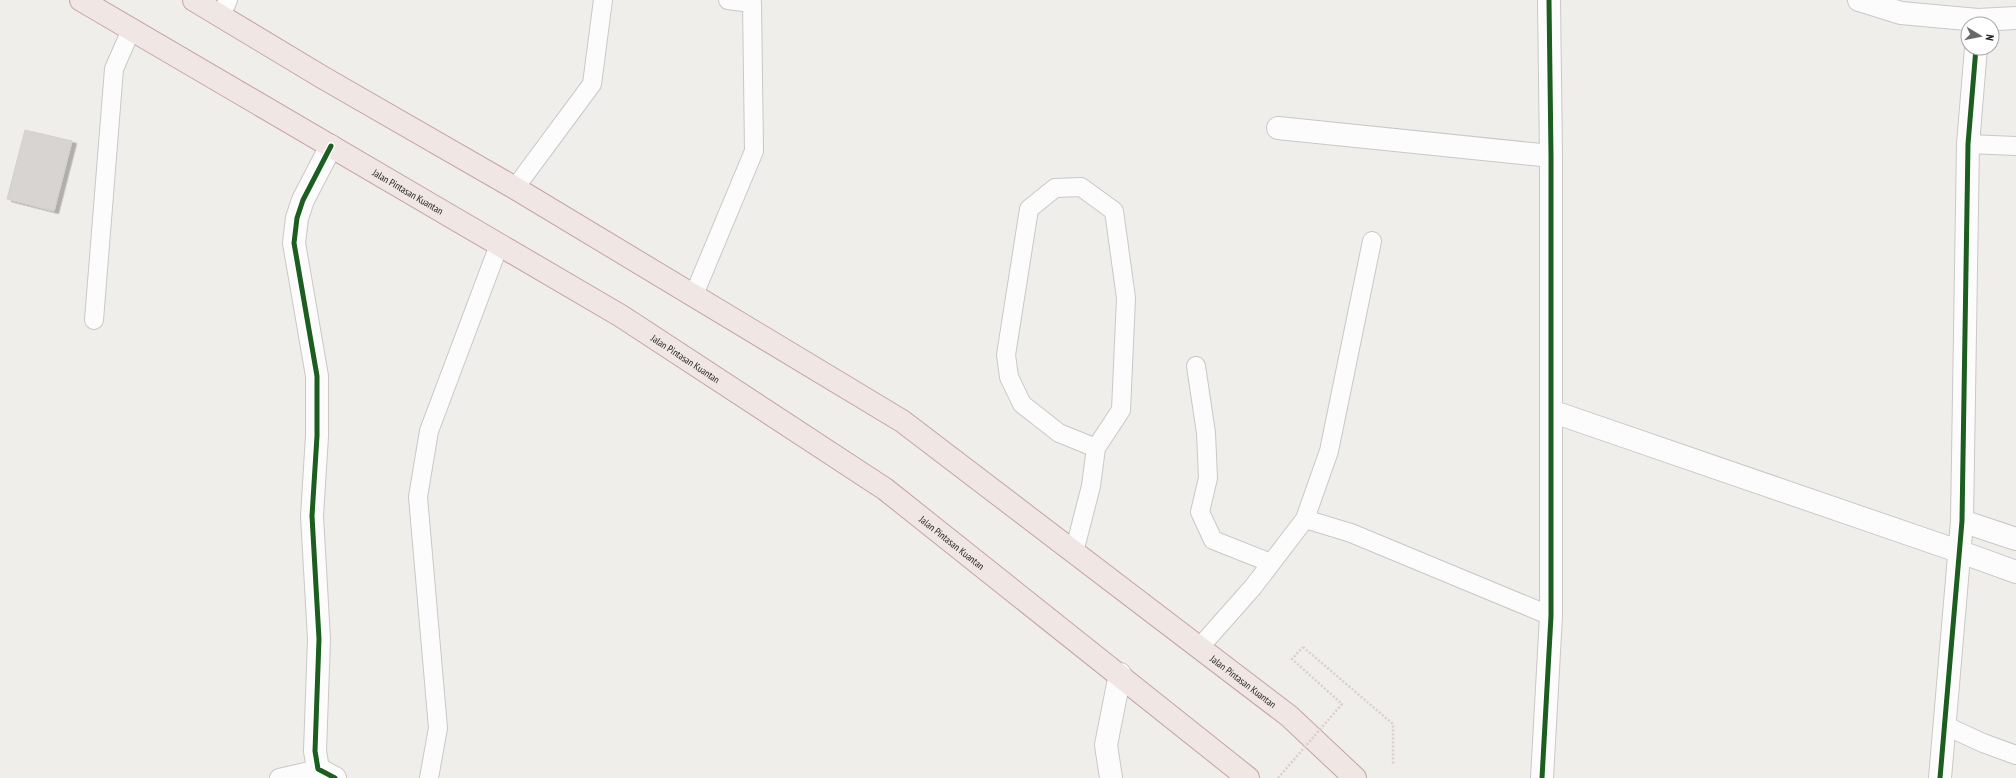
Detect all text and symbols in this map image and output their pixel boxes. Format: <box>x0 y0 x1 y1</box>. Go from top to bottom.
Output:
north arrow <box>1960 16 2000 56</box>
text: N <box>1982 34 1997 42</box>
street label: Jalan Pintasan Kuantan <box>369 166 446 218</box>
street label: Jalan Pintasan Kuantan <box>648 331 722 386</box>
street label: Jalan Pintasan Kuantan <box>916 512 987 573</box>
street label: Jalan Pintasan Kuantan <box>1207 652 1279 711</box>

